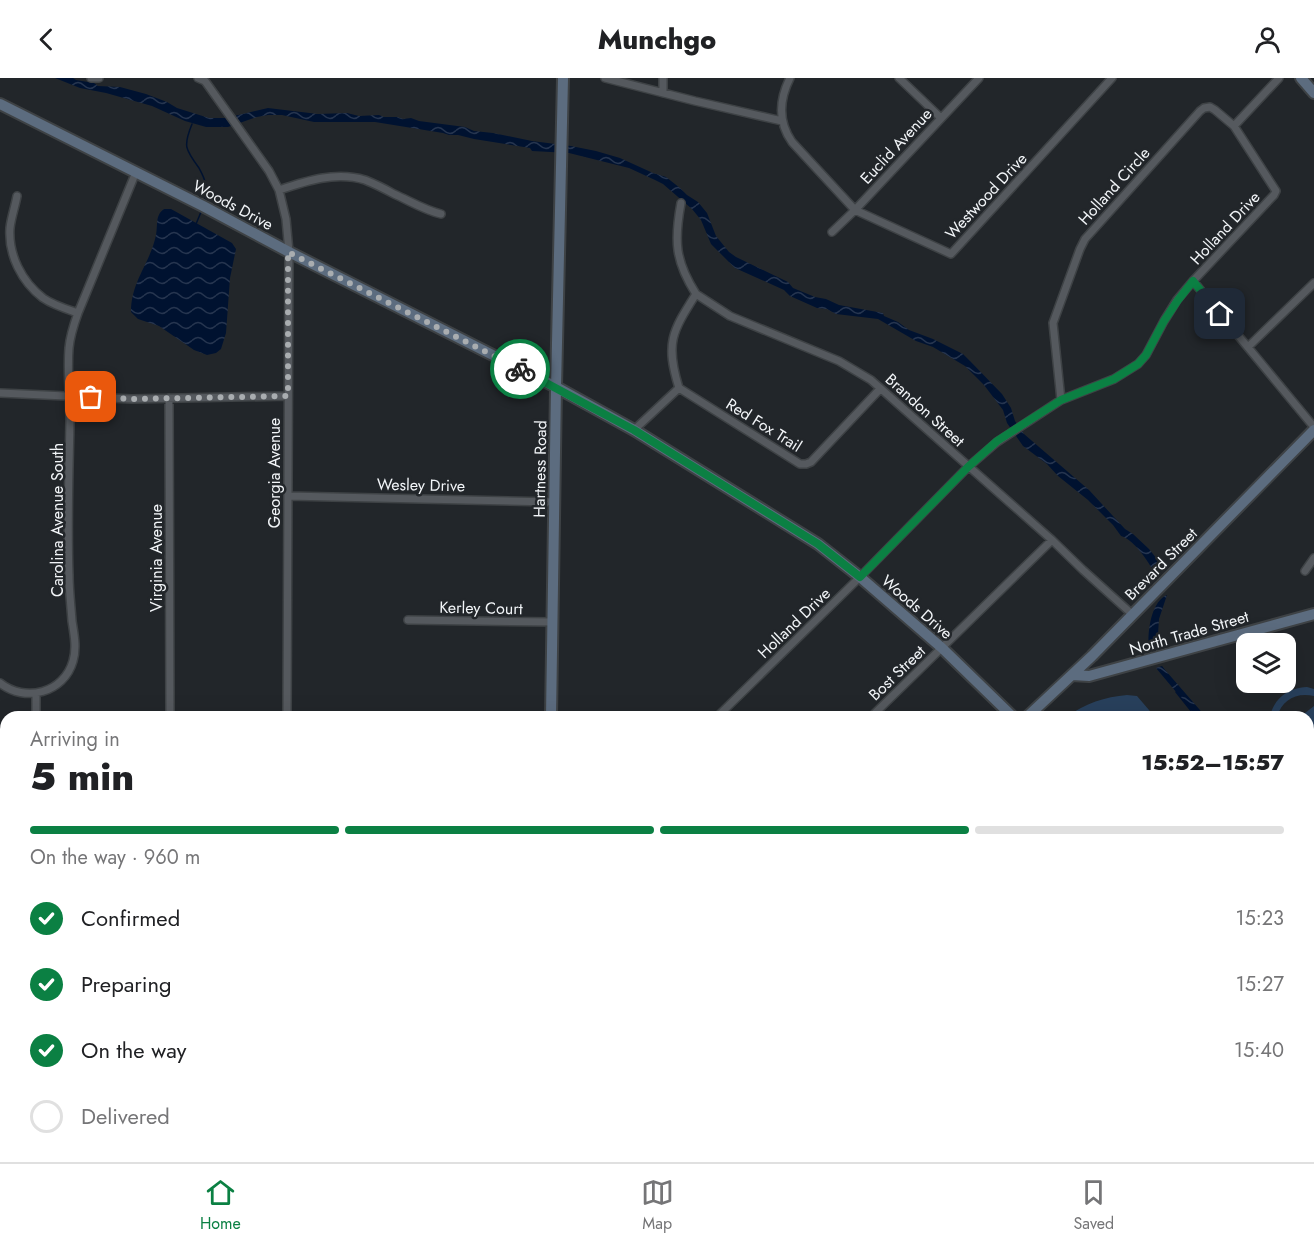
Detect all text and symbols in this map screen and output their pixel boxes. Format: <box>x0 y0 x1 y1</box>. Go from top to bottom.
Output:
text: Munchgo <box>598 20 716 59</box>
icon: back <box>30 23 63 56</box>
icon: person <box>1251 23 1284 56</box>
street label: Euclid Avenue <box>855 103 937 189</box>
street label: Holland Circle <box>1073 142 1155 230</box>
street label: Westwood Drive <box>940 148 1032 244</box>
street label: Woods Drive <box>189 174 277 236</box>
street label: Holland Drive <box>1185 186 1265 270</box>
pin <box>1194 288 1245 339</box>
icon: home <box>1203 297 1236 330</box>
courier <box>490 339 550 399</box>
icon: bike <box>504 353 537 386</box>
street label: Brandon Street <box>880 368 970 452</box>
pin <box>65 371 116 422</box>
icon: bag <box>74 380 107 413</box>
street label: Red Fox Trail <box>722 393 806 457</box>
street label: Georgia Avenue <box>263 418 286 528</box>
street label: Hartness Road <box>528 420 552 518</box>
street label: Carolina Avenue South <box>46 443 69 597</box>
street label: Wesley Drive <box>377 473 465 497</box>
street label: Virginia Avenue <box>145 504 168 612</box>
street label: Brevard Street <box>1119 522 1203 606</box>
street label: Woods Drive <box>876 569 958 645</box>
street label: Holland Drive <box>753 582 835 664</box>
street label: Kerley Court <box>439 596 523 620</box>
street label: North Trade Street <box>1127 605 1252 661</box>
map controls <box>1236 633 1296 693</box>
button: layers <box>1236 633 1296 693</box>
street label: Bost Street <box>863 640 931 706</box>
text: Arriving in <box>30 725 120 754</box>
text: 15:52–15:57 <box>1141 746 1284 778</box>
text: 5 min <box>30 748 134 805</box>
text: On the way · 960 m <box>30 843 200 872</box>
icon: check <box>30 902 63 935</box>
text: Confirmed <box>81 902 180 934</box>
text: 15:23 <box>1235 904 1284 933</box>
icon: check <box>30 968 63 1001</box>
text: Preparing <box>81 968 172 1000</box>
text: 15:27 <box>1236 970 1284 999</box>
icon: check <box>30 1034 63 1067</box>
text: On the way <box>81 1034 186 1066</box>
text: 15:40 <box>1234 1036 1284 1065</box>
text: Delivered <box>81 1100 170 1132</box>
tab: Home <box>200 1176 241 1235</box>
tab: Map <box>641 1176 674 1235</box>
tab: Saved <box>1074 1176 1114 1235</box>

